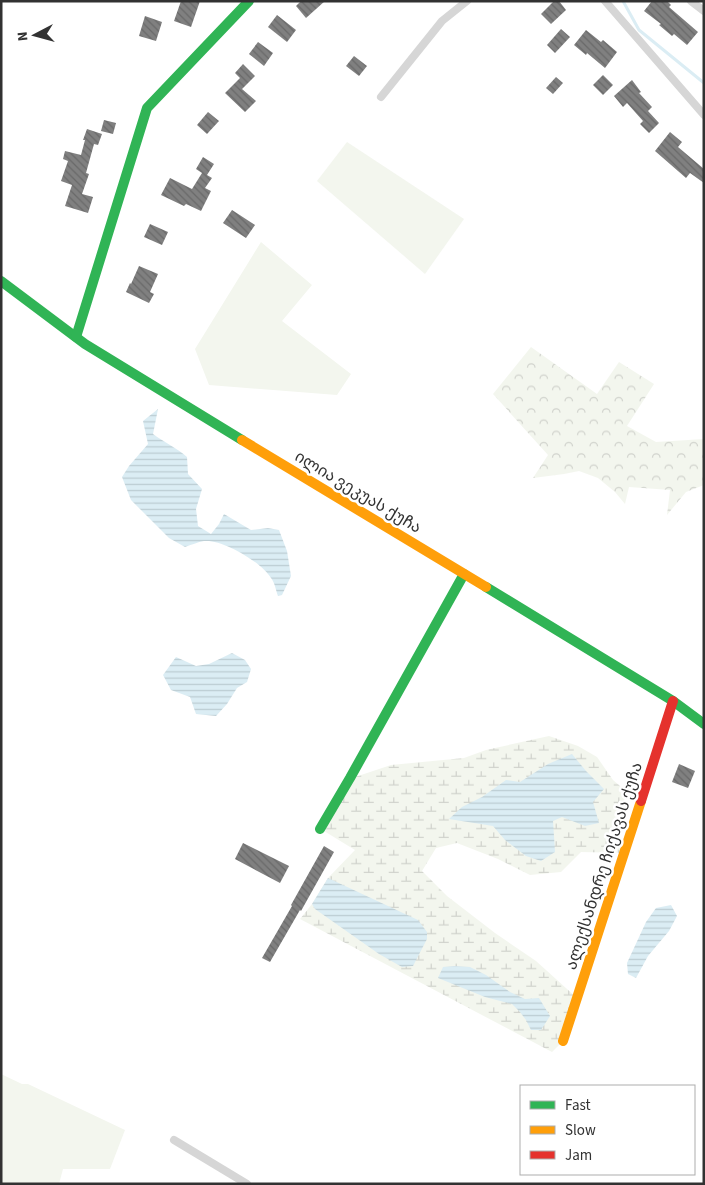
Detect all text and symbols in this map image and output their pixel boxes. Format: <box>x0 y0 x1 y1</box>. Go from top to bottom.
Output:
north arrow <box>10 10 60 60</box>
text: N <box>13 31 33 42</box>
street label: ილია ვეკუას ქუჩა <box>291 445 425 539</box>
street label: ალექსანდრე ჩიქავას ქუჩა <box>560 759 648 973</box>
legend <box>520 1085 695 1175</box>
text: Fast <box>565 1095 591 1116</box>
text: Slow <box>565 1120 596 1141</box>
text: Jam <box>565 1145 592 1166</box>

